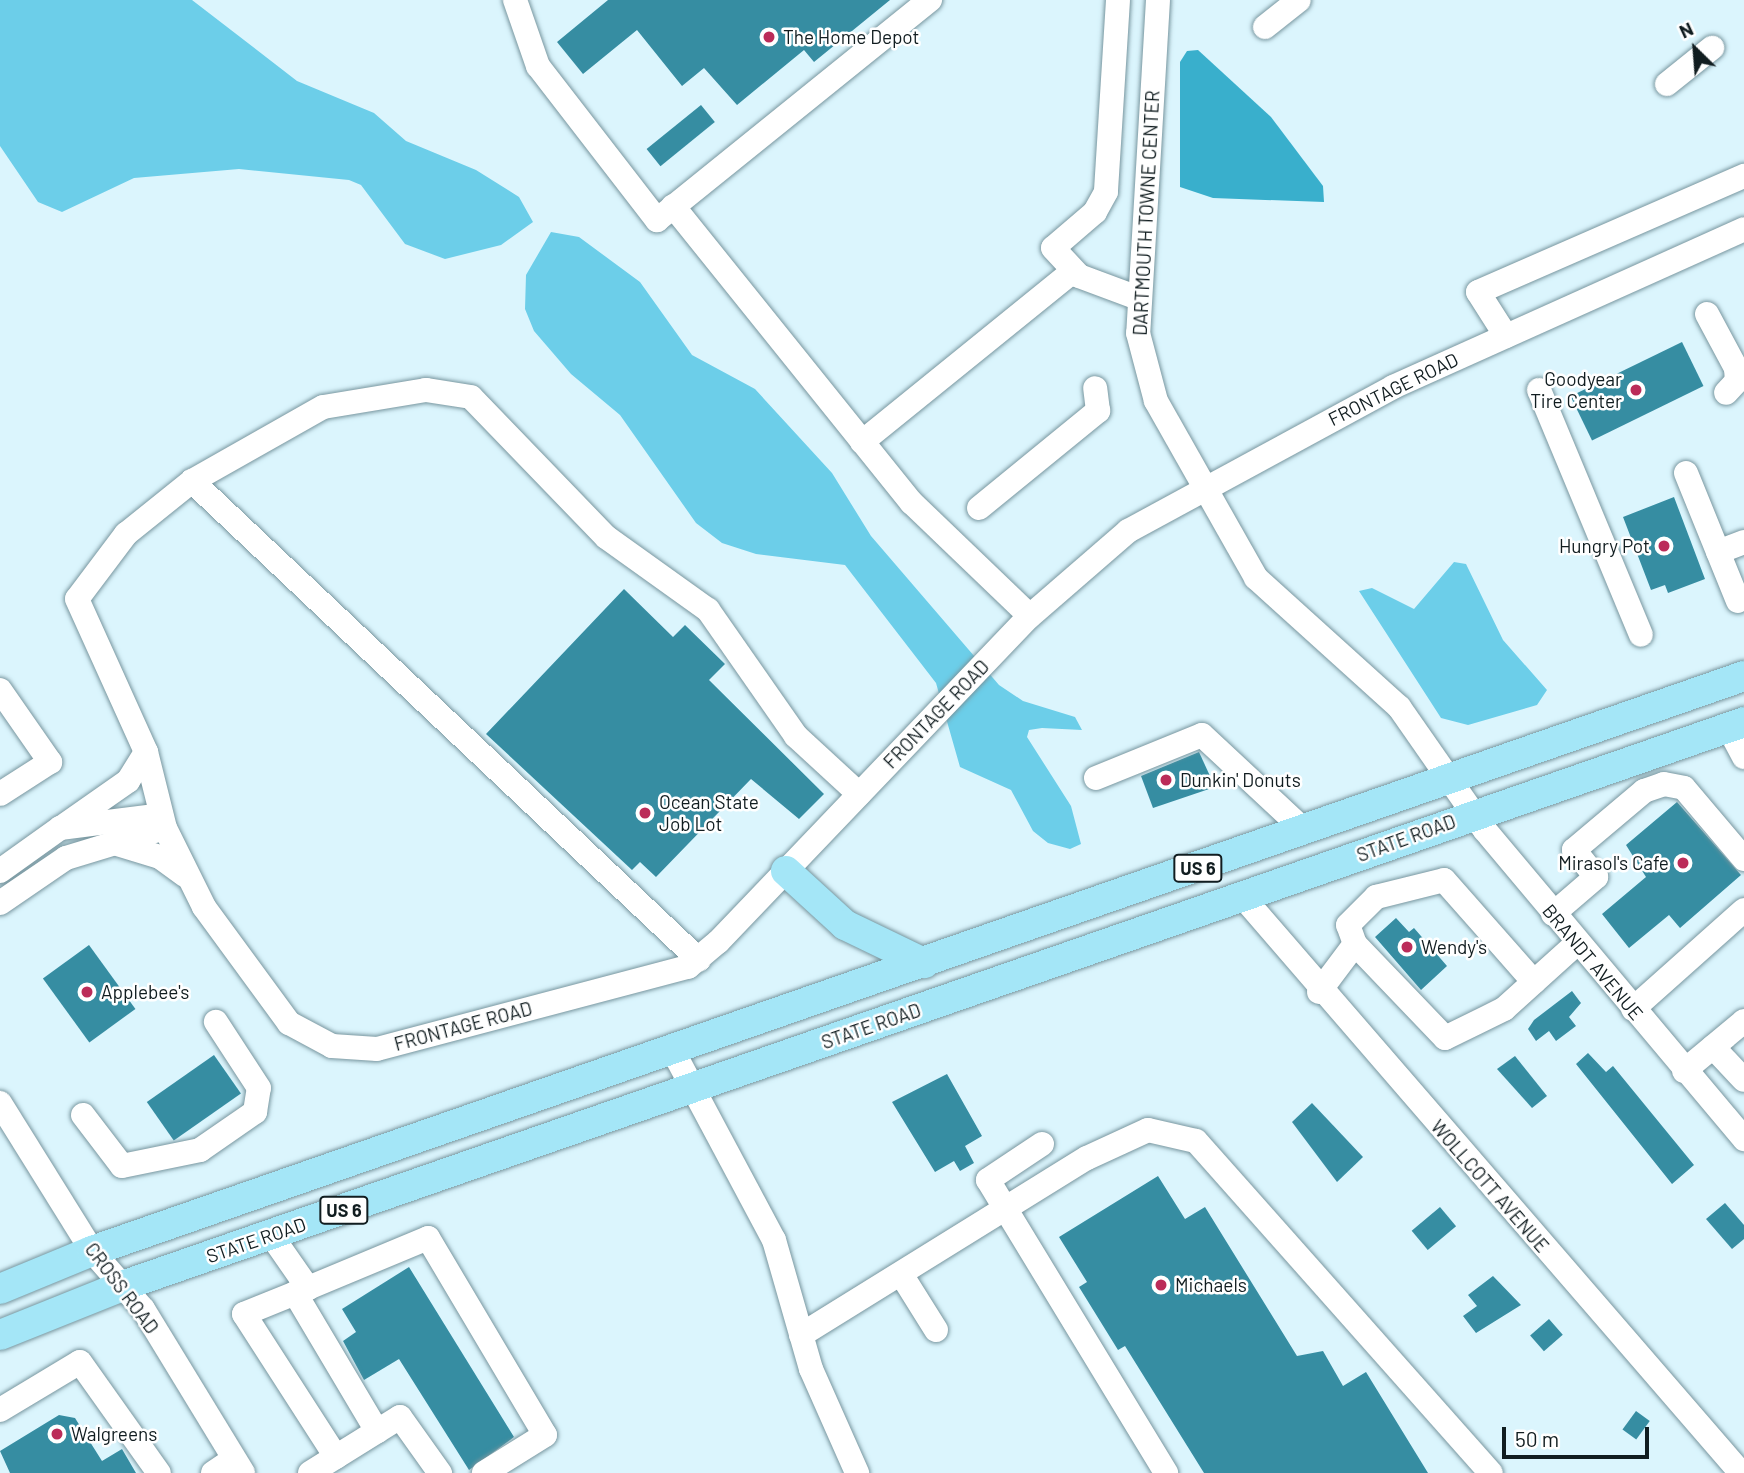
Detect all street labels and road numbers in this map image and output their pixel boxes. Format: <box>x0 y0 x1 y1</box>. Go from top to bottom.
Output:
street label: DARTMOUTH TOWNE CENTER <box>1128 90 1164 336</box>
street label: FRONTAGE ROAD <box>1324 348 1462 430</box>
street label: FRONTAGE ROAD <box>879 655 993 773</box>
street label: STATE ROAD <box>1353 810 1459 866</box>
road number: US 6 <box>1172 854 1224 882</box>
street label: BRANDT AVENUE <box>1538 899 1648 1025</box>
street label: FRONTAGE ROAD <box>392 997 534 1055</box>
street label: STATE ROAD <box>818 998 924 1054</box>
street label: WOLLCOTT AVENUE <box>1426 1115 1554 1257</box>
road number: US 6 <box>318 1196 370 1224</box>
street label: STATE ROAD <box>203 1212 309 1268</box>
street label: CROSS ROAD <box>80 1238 164 1338</box>

